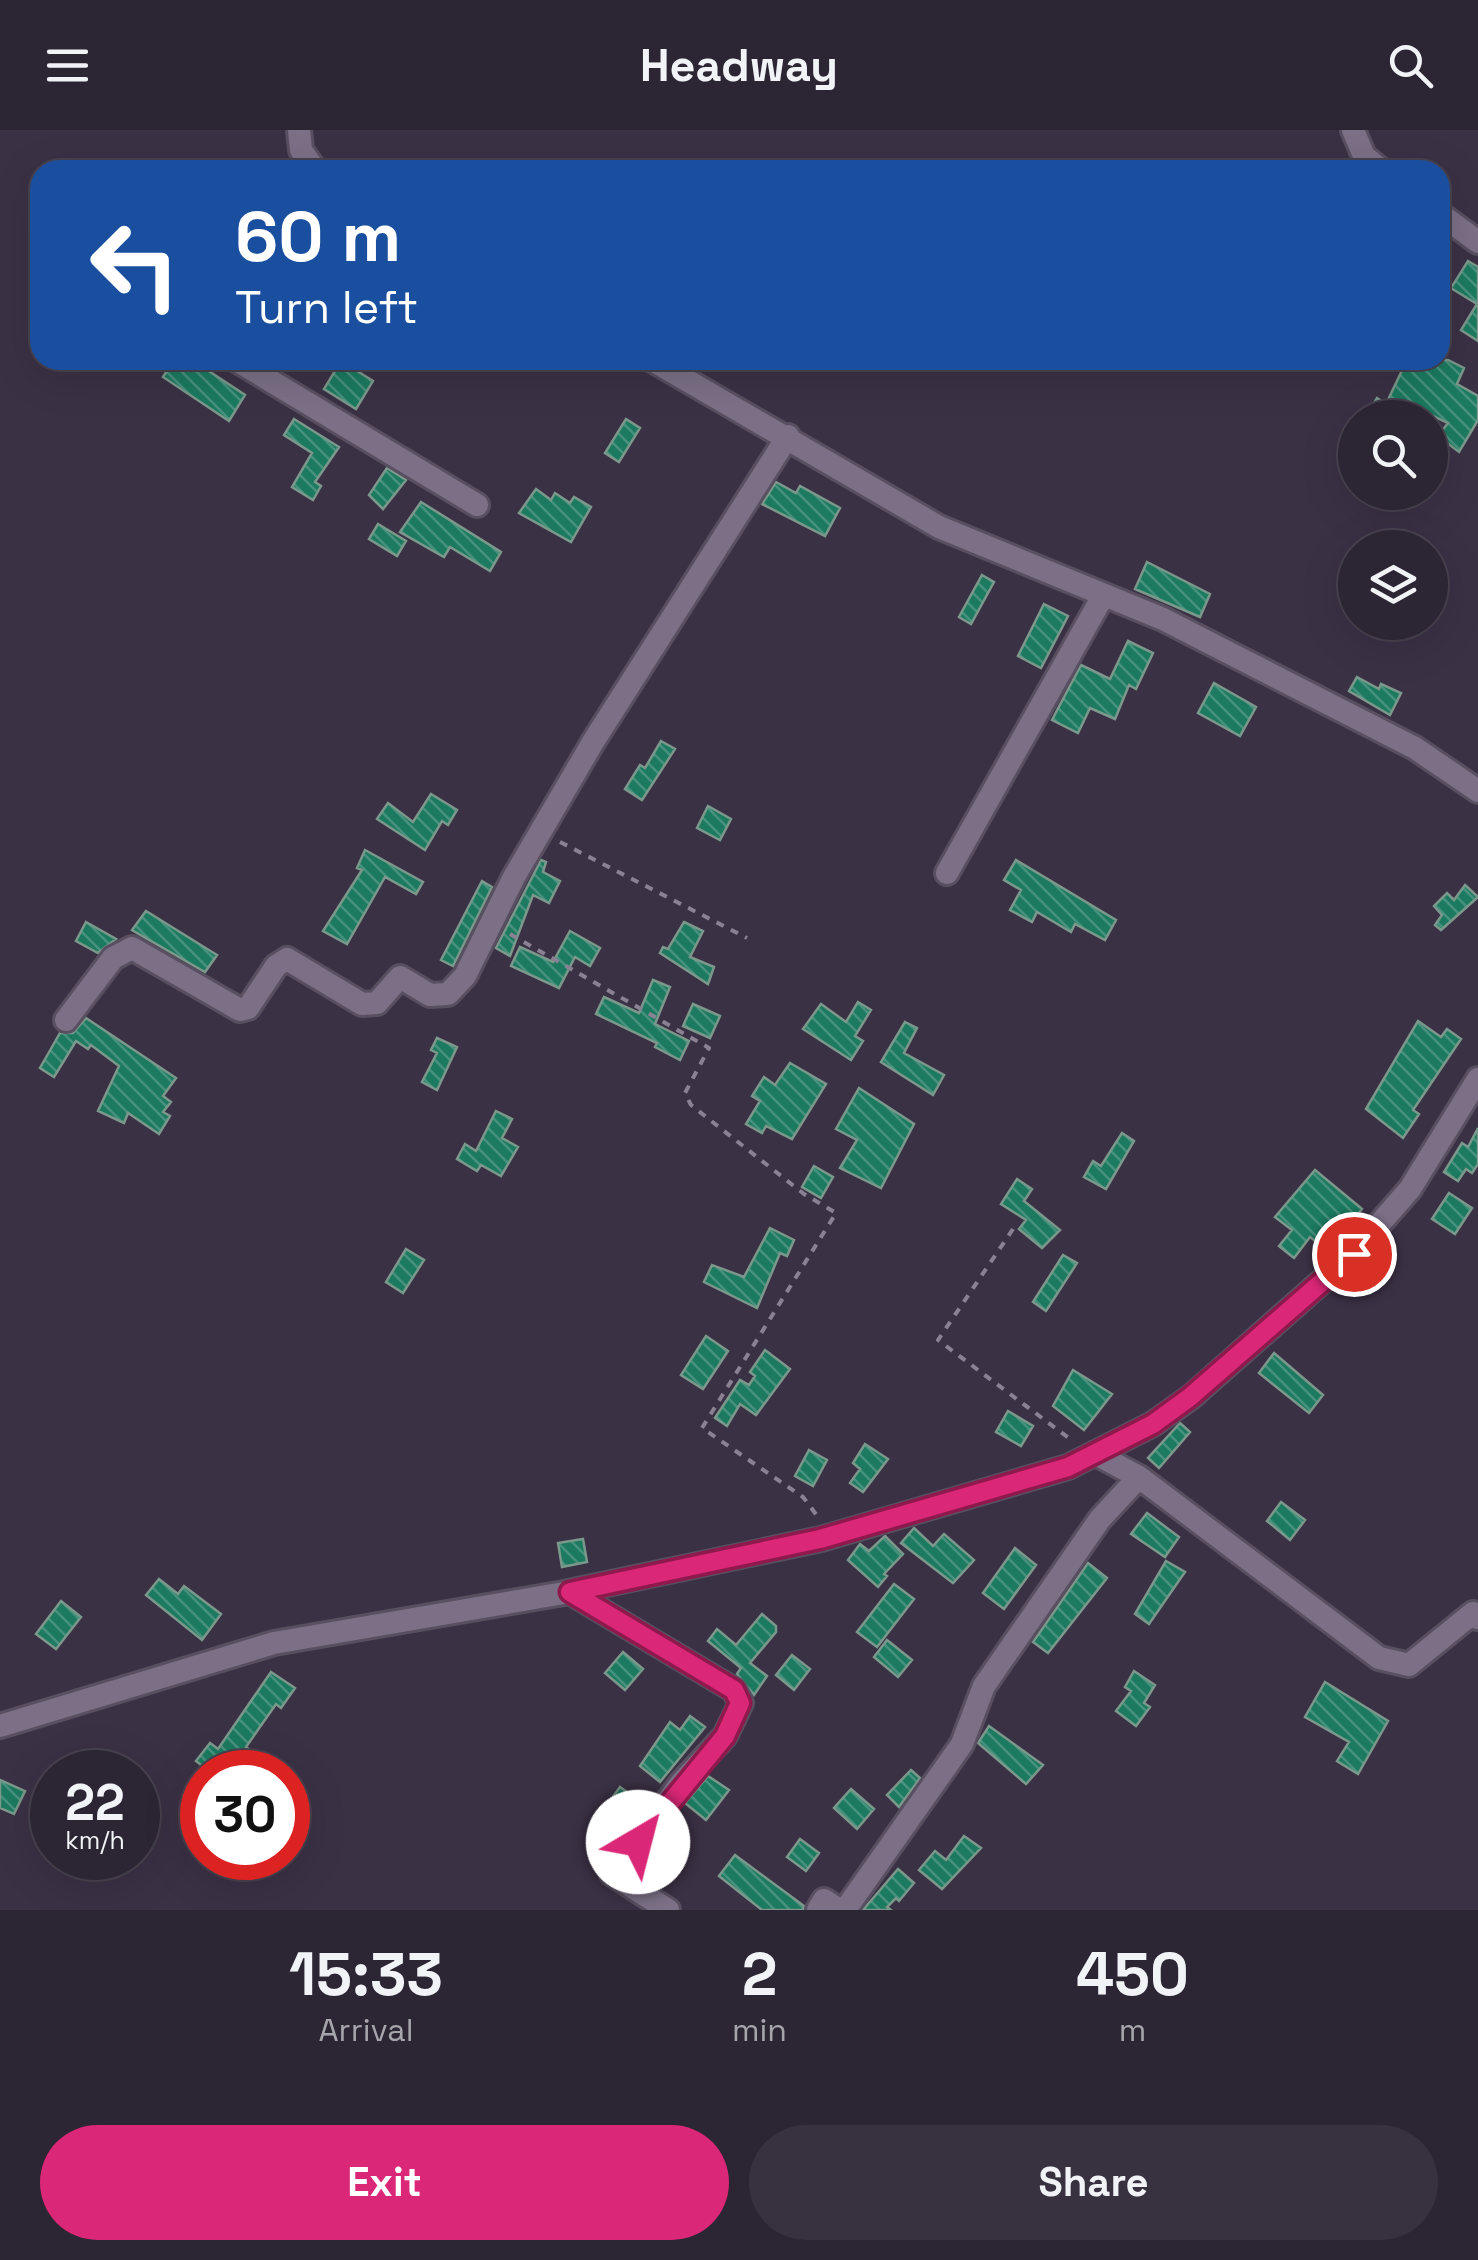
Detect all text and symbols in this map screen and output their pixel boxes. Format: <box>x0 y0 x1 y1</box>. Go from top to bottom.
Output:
text: Headway <box>640 37 838 94</box>
icon: menu <box>40 38 95 93</box>
icon: search <box>1383 38 1438 93</box>
text: 60 m <box>235 192 401 281</box>
icon: left <box>70 200 200 330</box>
text: Turn left <box>235 279 418 336</box>
map controls <box>1338 400 1448 640</box>
button: search <box>1338 400 1448 510</box>
button: layers <box>1338 530 1448 640</box>
pin <box>1312 1212 1397 1297</box>
icon: arrive <box>1327 1227 1382 1282</box>
speed limit sign: 30 <box>180 1750 310 1880</box>
text: 22 <box>65 1771 125 1835</box>
position arrow <box>586 1790 690 1894</box>
text: km/h <box>65 1824 125 1856</box>
text: 15:33 <box>289 1936 443 2013</box>
text: 2 <box>742 1936 777 2013</box>
text: 450 <box>1076 1936 1189 2013</box>
text: Arrival <box>318 2010 414 2050</box>
text: min <box>732 2010 787 2050</box>
text: m <box>1119 2010 1146 2050</box>
button: Exit <box>40 2125 729 2240</box>
button: Share <box>749 2125 1438 2240</box>

